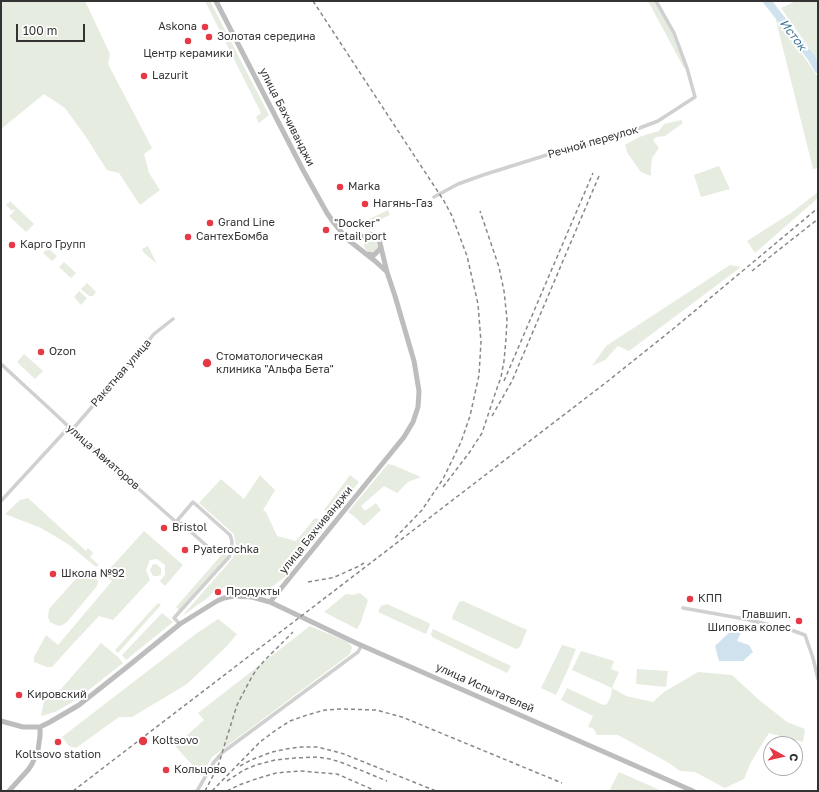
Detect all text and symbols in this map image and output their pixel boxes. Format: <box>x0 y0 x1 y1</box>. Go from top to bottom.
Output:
scale bar <box>18 16 87 42</box>
water label: Исток <box>777 16 809 54</box>
place label: Askona <box>158 20 197 34</box>
marker: Askona <box>200 22 210 32</box>
text: 100 m <box>23 23 57 38</box>
place label: Золотая середина <box>217 30 316 44</box>
marker: Золотая середина <box>204 32 214 42</box>
marker: Центр керамики <box>183 36 193 46</box>
place label: Центр керамики <box>143 47 233 61</box>
street label: улица Бахчиванджи <box>256 66 318 168</box>
place label: Lazurit <box>152 69 188 83</box>
marker: Lazurit <box>139 71 149 81</box>
street label: Речной переулок <box>546 123 640 161</box>
place label: Marka <box>348 180 380 194</box>
marker: Marka <box>335 182 345 192</box>
place label: Нагянь-Газ <box>373 197 433 211</box>
marker: Нагянь-Газ <box>360 199 370 209</box>
place label: Grand Line <box>218 216 275 230</box>
place label: "Docker" retail port <box>334 217 387 243</box>
marker: Grand Line <box>205 218 215 228</box>
marker: "Docker" retail port <box>321 225 331 235</box>
place label: СантехБомба <box>196 230 268 244</box>
marker: СантехБомба <box>183 232 193 242</box>
place label: Карго Групп <box>20 238 86 252</box>
marker: Карго Групп <box>7 240 17 250</box>
street label: Ракетная улица <box>88 336 154 410</box>
place label: Ozon <box>49 345 76 359</box>
marker: Ozon <box>36 347 46 357</box>
place label: Стоматологическая клиника "Альфа Бета" <box>216 350 334 376</box>
marker: Стоматологическая клиника "Альфа Бета" <box>201 357 213 369</box>
street label: улица Авиаторов <box>64 422 142 492</box>
street label: улица Бахчиванджи <box>277 484 355 576</box>
place label: Bristol <box>172 521 207 535</box>
marker: Bristol <box>159 523 169 533</box>
place label: Pyaterochka <box>193 543 259 557</box>
marker: Pyaterochka <box>180 545 190 555</box>
place label: Школа №92 <box>61 567 125 581</box>
marker: Школа №92 <box>48 569 58 579</box>
place label: Продукты <box>226 585 280 599</box>
marker: Продукты <box>213 587 223 597</box>
place label: КПП <box>698 592 722 606</box>
marker: КПП <box>685 594 695 604</box>
place label: Главшип. Шиповка колес <box>708 608 791 634</box>
marker: Главшип. Шиповка колес <box>794 616 804 626</box>
street label: улица Испытателей <box>434 660 536 716</box>
place label: Кировский <box>27 688 87 702</box>
marker: Кировский <box>14 690 24 700</box>
place label: Koltsovo <box>152 734 198 748</box>
marker: Koltsovo <box>137 735 149 747</box>
north arrow <box>763 736 803 776</box>
marker: Koltsovo station <box>53 737 63 747</box>
place label: Koltsovo station <box>15 748 101 762</box>
text: С <box>787 753 801 762</box>
place label: Кольцово <box>174 763 226 777</box>
marker: Кольцово <box>161 765 171 775</box>

